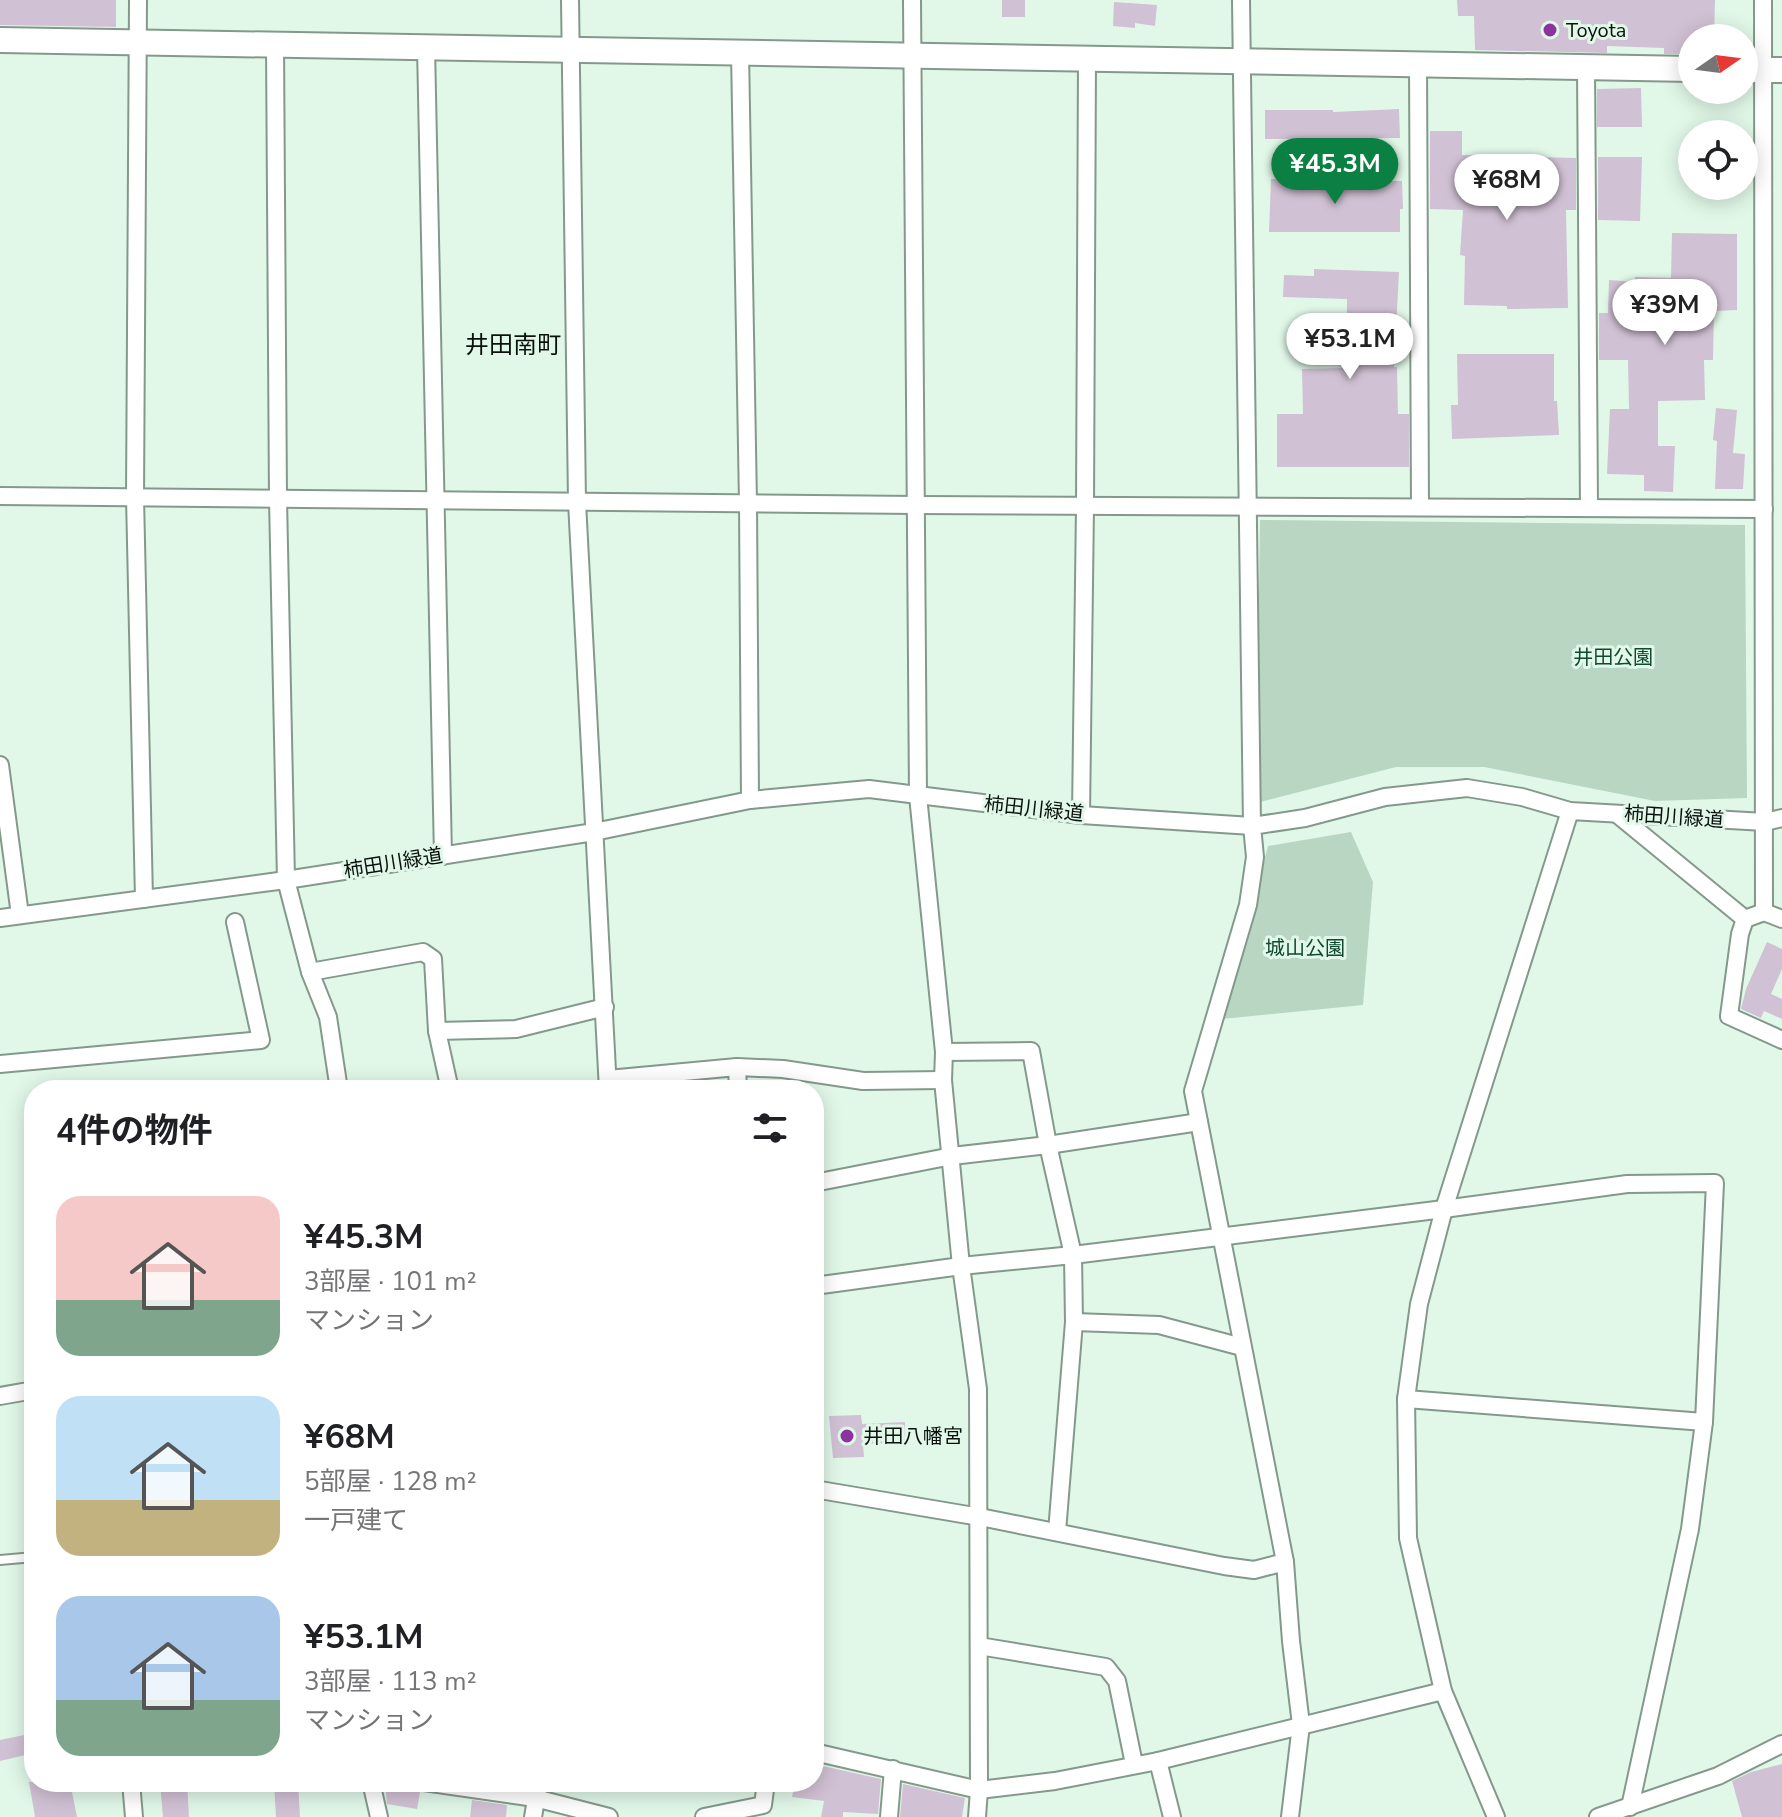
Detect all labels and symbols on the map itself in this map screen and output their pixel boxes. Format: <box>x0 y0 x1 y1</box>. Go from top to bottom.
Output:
place label: Toyota <box>1566 17 1626 44</box>
marker: Toyota <box>1541 21 1559 39</box>
north arrow <box>1678 24 1758 104</box>
pin: ¥45.3M <box>1270 138 1400 206</box>
pin: ¥68M <box>1460 154 1554 222</box>
pin: ¥39M <box>1618 279 1712 347</box>
pin: ¥53.1M <box>1285 313 1415 381</box>
district label: 井田南町 <box>465 329 561 361</box>
park label: 井田公園 <box>1573 644 1653 671</box>
street label: 柿田川緑道 <box>983 790 1085 828</box>
street label: 柿田川緑道 <box>1623 800 1725 834</box>
street label: 柿田川緑道 <box>342 842 444 884</box>
park label: 城山公園 <box>1265 935 1345 962</box>
place label: 井田八幡宮 <box>863 1423 963 1450</box>
marker: 井田八幡宮 <box>838 1427 856 1445</box>

